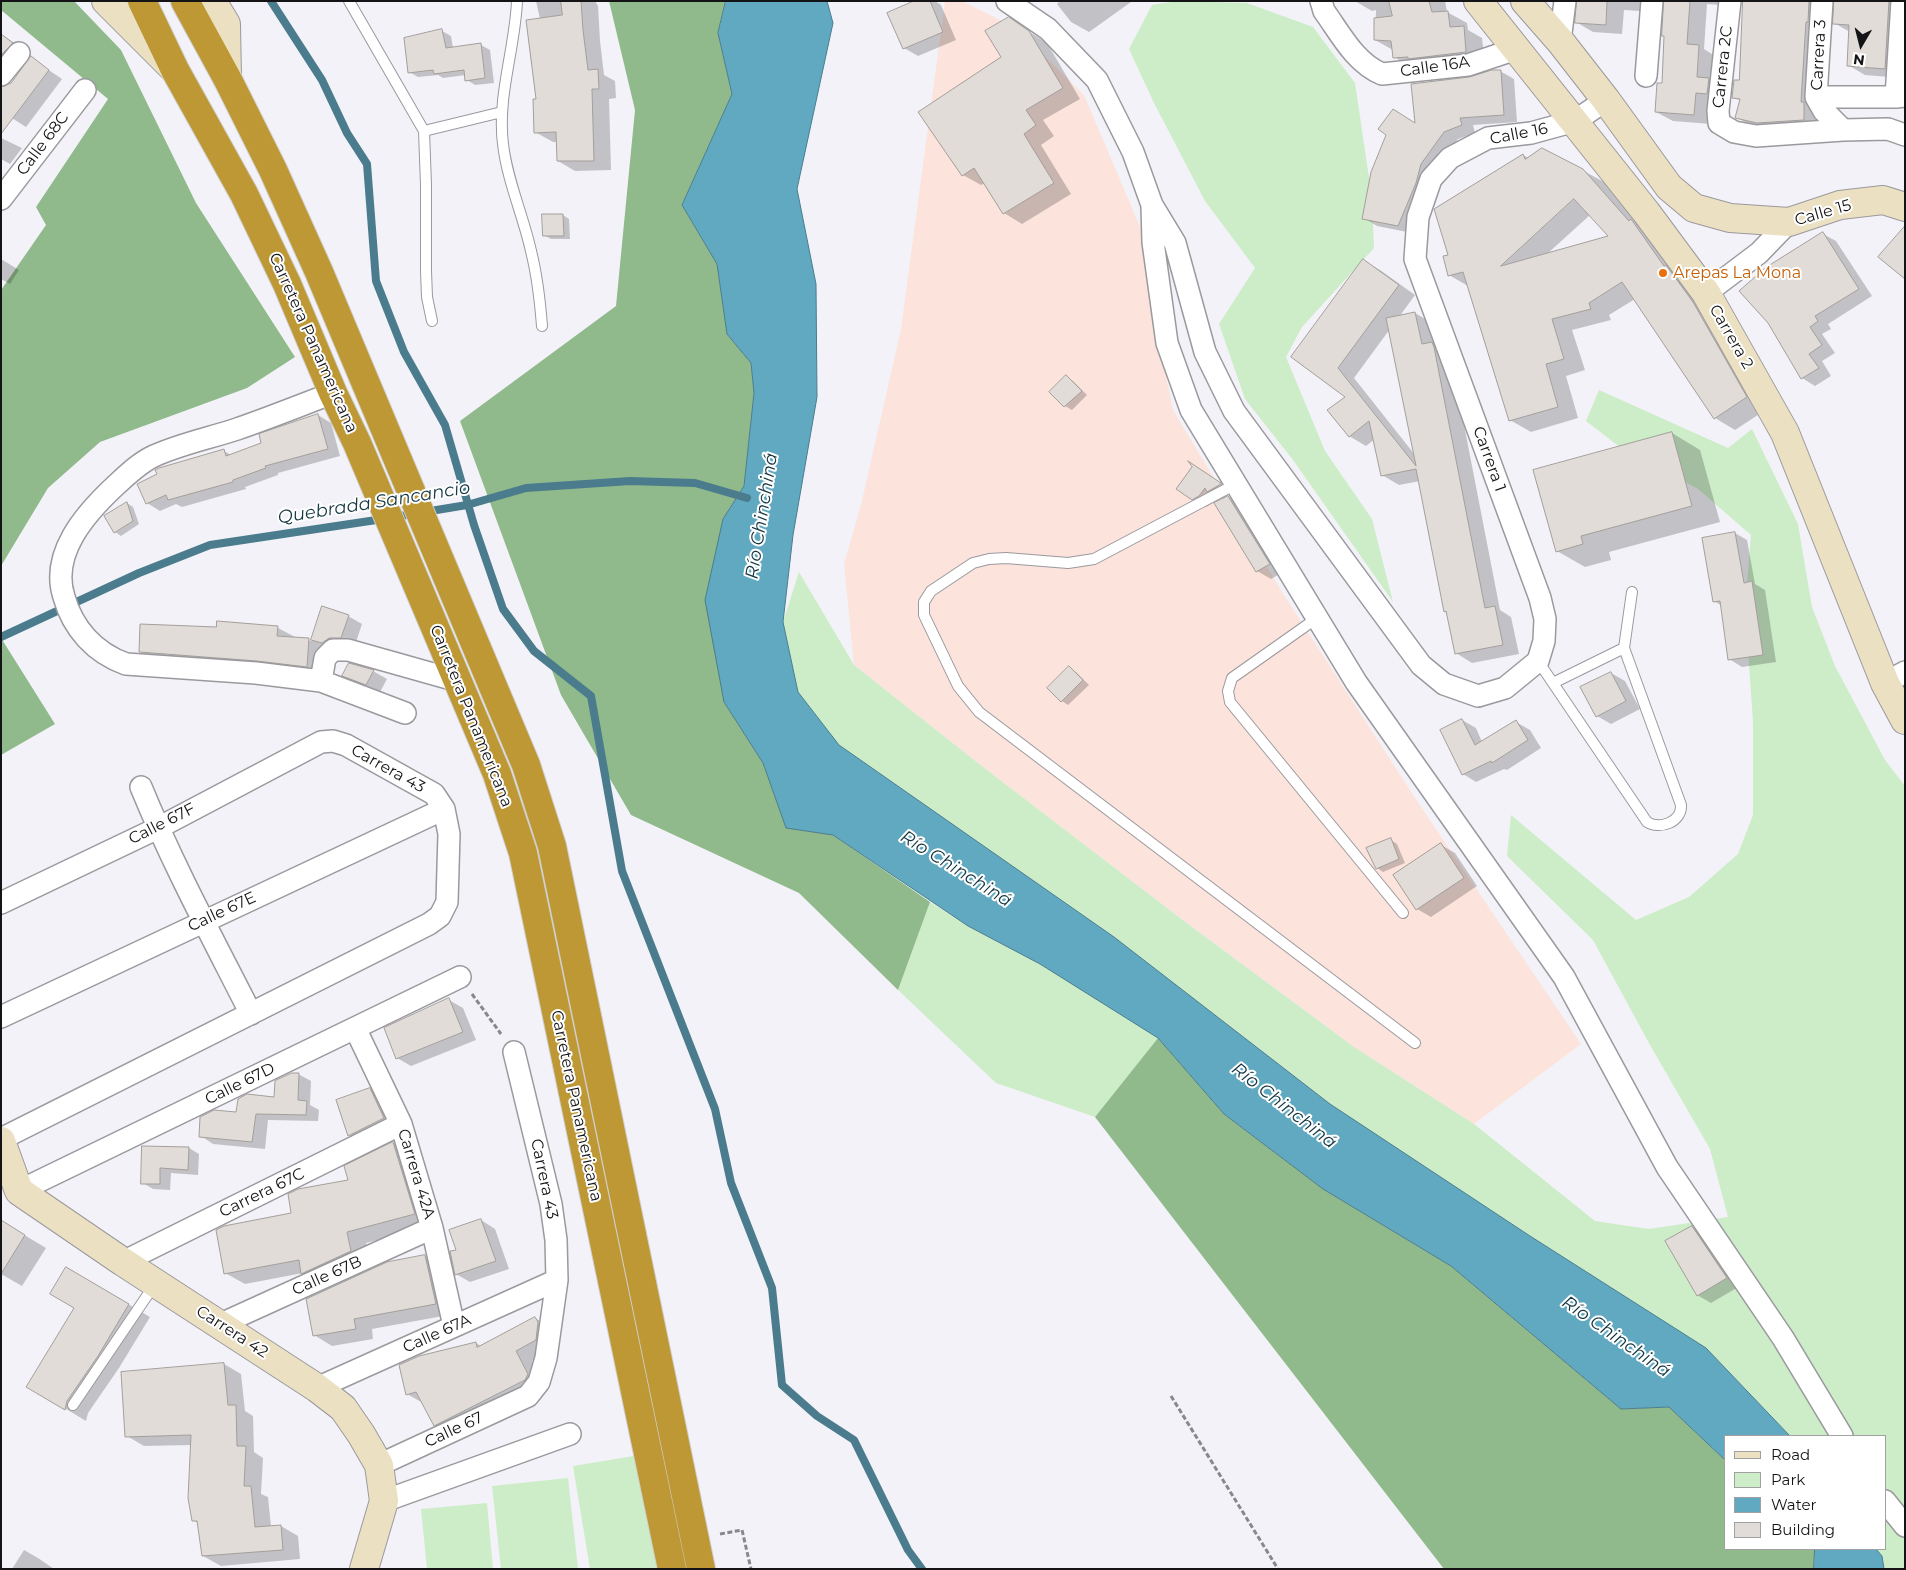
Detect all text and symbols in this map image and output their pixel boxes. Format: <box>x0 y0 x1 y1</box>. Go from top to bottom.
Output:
street label: Carrera 3 <box>1808 19 1830 91</box>
north arrow <box>1836 20 1886 70</box>
street label: Carrera 2C <box>1709 25 1737 109</box>
text: N <box>1852 50 1866 70</box>
street label: Calle 16A <box>1399 53 1471 81</box>
street label: Calle 68C <box>13 109 73 179</box>
street label: Calle 16 <box>1488 119 1550 149</box>
street label: Calle 15 <box>1792 196 1854 230</box>
street label: Carretera Panamericana <box>265 250 361 436</box>
place label: Arepas La Mona <box>1673 263 1801 283</box>
marker: Arepas La Mona <box>1657 267 1669 279</box>
street label: Carrera 2 <box>1705 301 1757 373</box>
street label: Carrera 1 <box>1468 424 1510 494</box>
water label: Río Chinchiná <box>741 451 783 581</box>
water label: Quebrada Sancancio <box>276 477 472 529</box>
street label: Carretera Panamericana <box>426 622 516 810</box>
street label: Carrera 43 <box>348 741 428 797</box>
street label: Calle 67F <box>125 799 199 849</box>
water label: Río Chinchiná <box>896 826 1016 912</box>
street label: Calle 67E <box>185 888 259 936</box>
street label: Carretera Panamericana <box>546 1009 606 1203</box>
water label: Río Chinchiná <box>1227 1058 1341 1154</box>
street label: Calle 67D <box>202 1059 278 1109</box>
street label: Carrera 42A <box>393 1127 439 1221</box>
street label: Carrera 43 <box>526 1137 562 1221</box>
street label: Carrera 67C <box>216 1164 308 1222</box>
street label: Calle 67B <box>289 1252 365 1300</box>
water label: Río Chinchiná <box>1558 1292 1674 1382</box>
street label: Carrera 42 <box>192 1302 272 1362</box>
street label: Calle 67A <box>400 1310 474 1358</box>
street label: Calle 67 <box>422 1408 486 1452</box>
legend <box>1724 1435 1886 1550</box>
text: Road <box>1771 1445 1810 1464</box>
text: Park <box>1771 1470 1805 1489</box>
text: Water <box>1771 1495 1817 1514</box>
text: Building <box>1771 1520 1835 1539</box>

